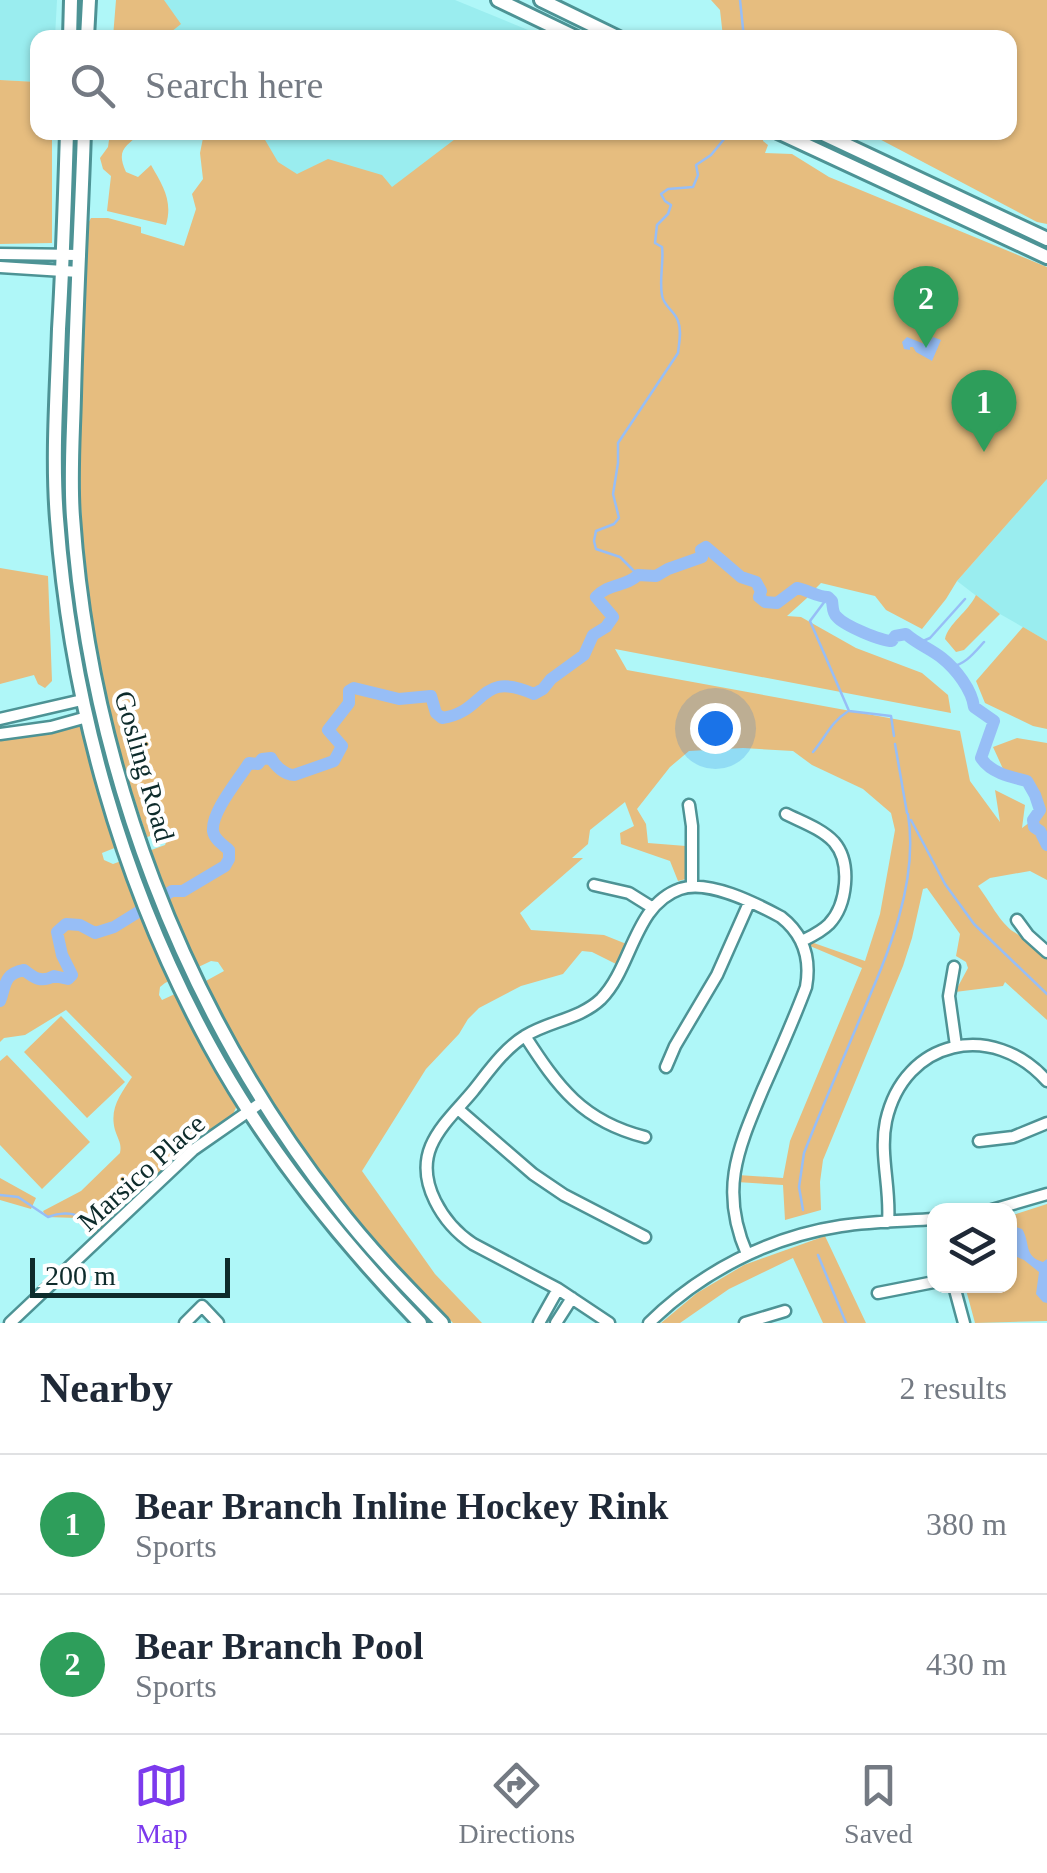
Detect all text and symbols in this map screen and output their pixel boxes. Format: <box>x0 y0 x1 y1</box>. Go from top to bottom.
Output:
search box <box>30 30 1017 140</box>
icon: search <box>65 58 120 113</box>
text: Search here <box>145 64 323 106</box>
pin: 2 <box>894 266 958 348</box>
pin: 1 <box>952 370 1016 452</box>
street label: Gosling Road <box>108 687 181 845</box>
your location <box>690 703 741 754</box>
street label: Marsico Place <box>72 1108 211 1237</box>
map controls <box>927 1203 1017 1293</box>
button: layers <box>927 1203 1017 1293</box>
scale bar <box>30 1253 230 1298</box>
text: 200 m <box>45 1260 116 1291</box>
text: Nearby <box>40 1365 173 1411</box>
text: 2 results <box>899 1370 1007 1406</box>
text: Bear Branch Inline Hockey Rink <box>135 1485 668 1527</box>
text: 1 <box>65 1506 81 1542</box>
text: 380 m <box>926 1506 1007 1542</box>
text: Sports <box>135 1528 217 1564</box>
text: Bear Branch Pool <box>135 1625 424 1667</box>
text: 2 <box>65 1646 81 1682</box>
text: 430 m <box>926 1646 1007 1682</box>
text: Sports <box>135 1668 217 1704</box>
tab: Map <box>134 1758 189 1850</box>
tab: Directions <box>458 1758 575 1850</box>
tab: Saved <box>844 1758 913 1850</box>

